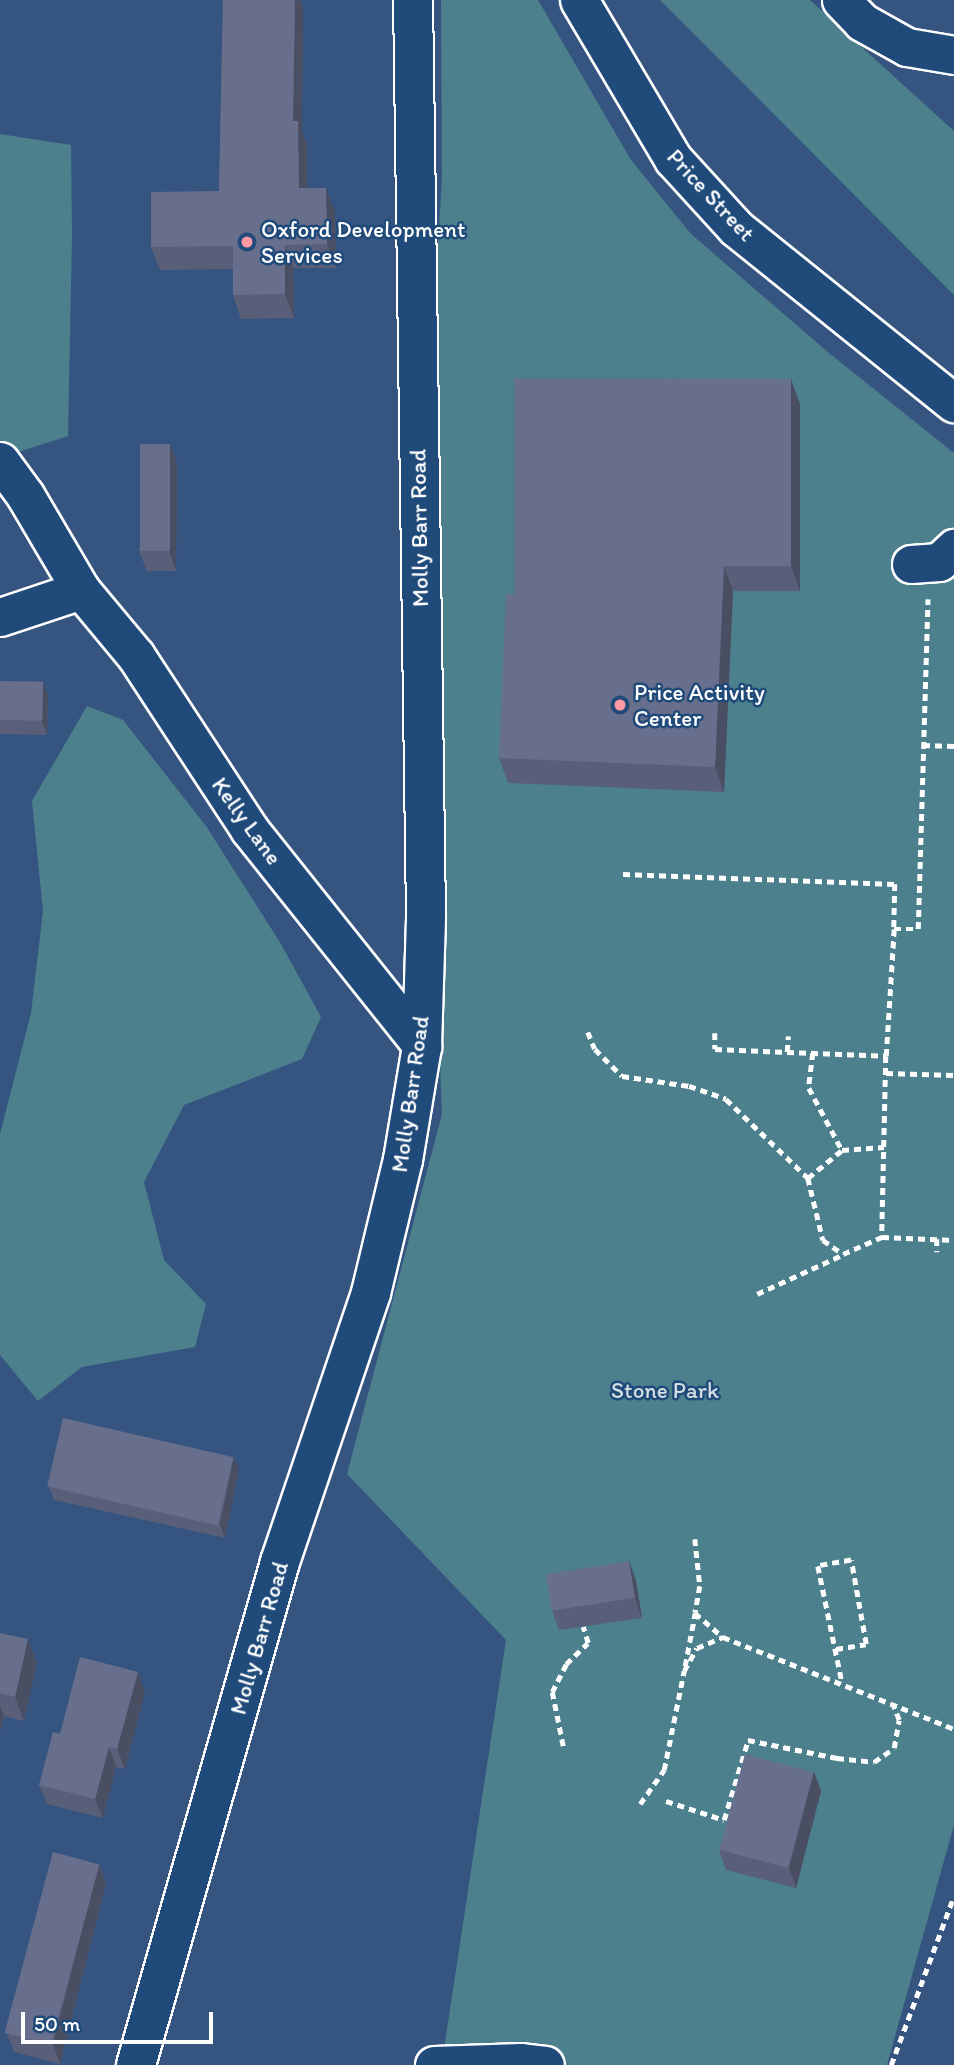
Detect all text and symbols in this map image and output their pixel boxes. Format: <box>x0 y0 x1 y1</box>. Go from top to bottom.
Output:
street label: Price Street <box>662 143 760 247</box>
place label: Oxford Development Services <box>261 215 466 269</box>
marker: Oxford Development Services <box>239 234 255 250</box>
street label: Molly Barr Road <box>404 449 434 607</box>
place label: Price Activity Center <box>634 678 765 732</box>
marker: Price Activity Center <box>612 697 628 713</box>
street label: Kelly Lane <box>206 772 288 870</box>
street label: Molly Barr Road <box>385 1014 435 1174</box>
park label: Stone Park <box>612 1376 718 1404</box>
street label: Molly Barr Road <box>224 1558 294 1718</box>
scale bar <box>24 1998 217 2042</box>
text: 50 m <box>34 2011 80 2036</box>

